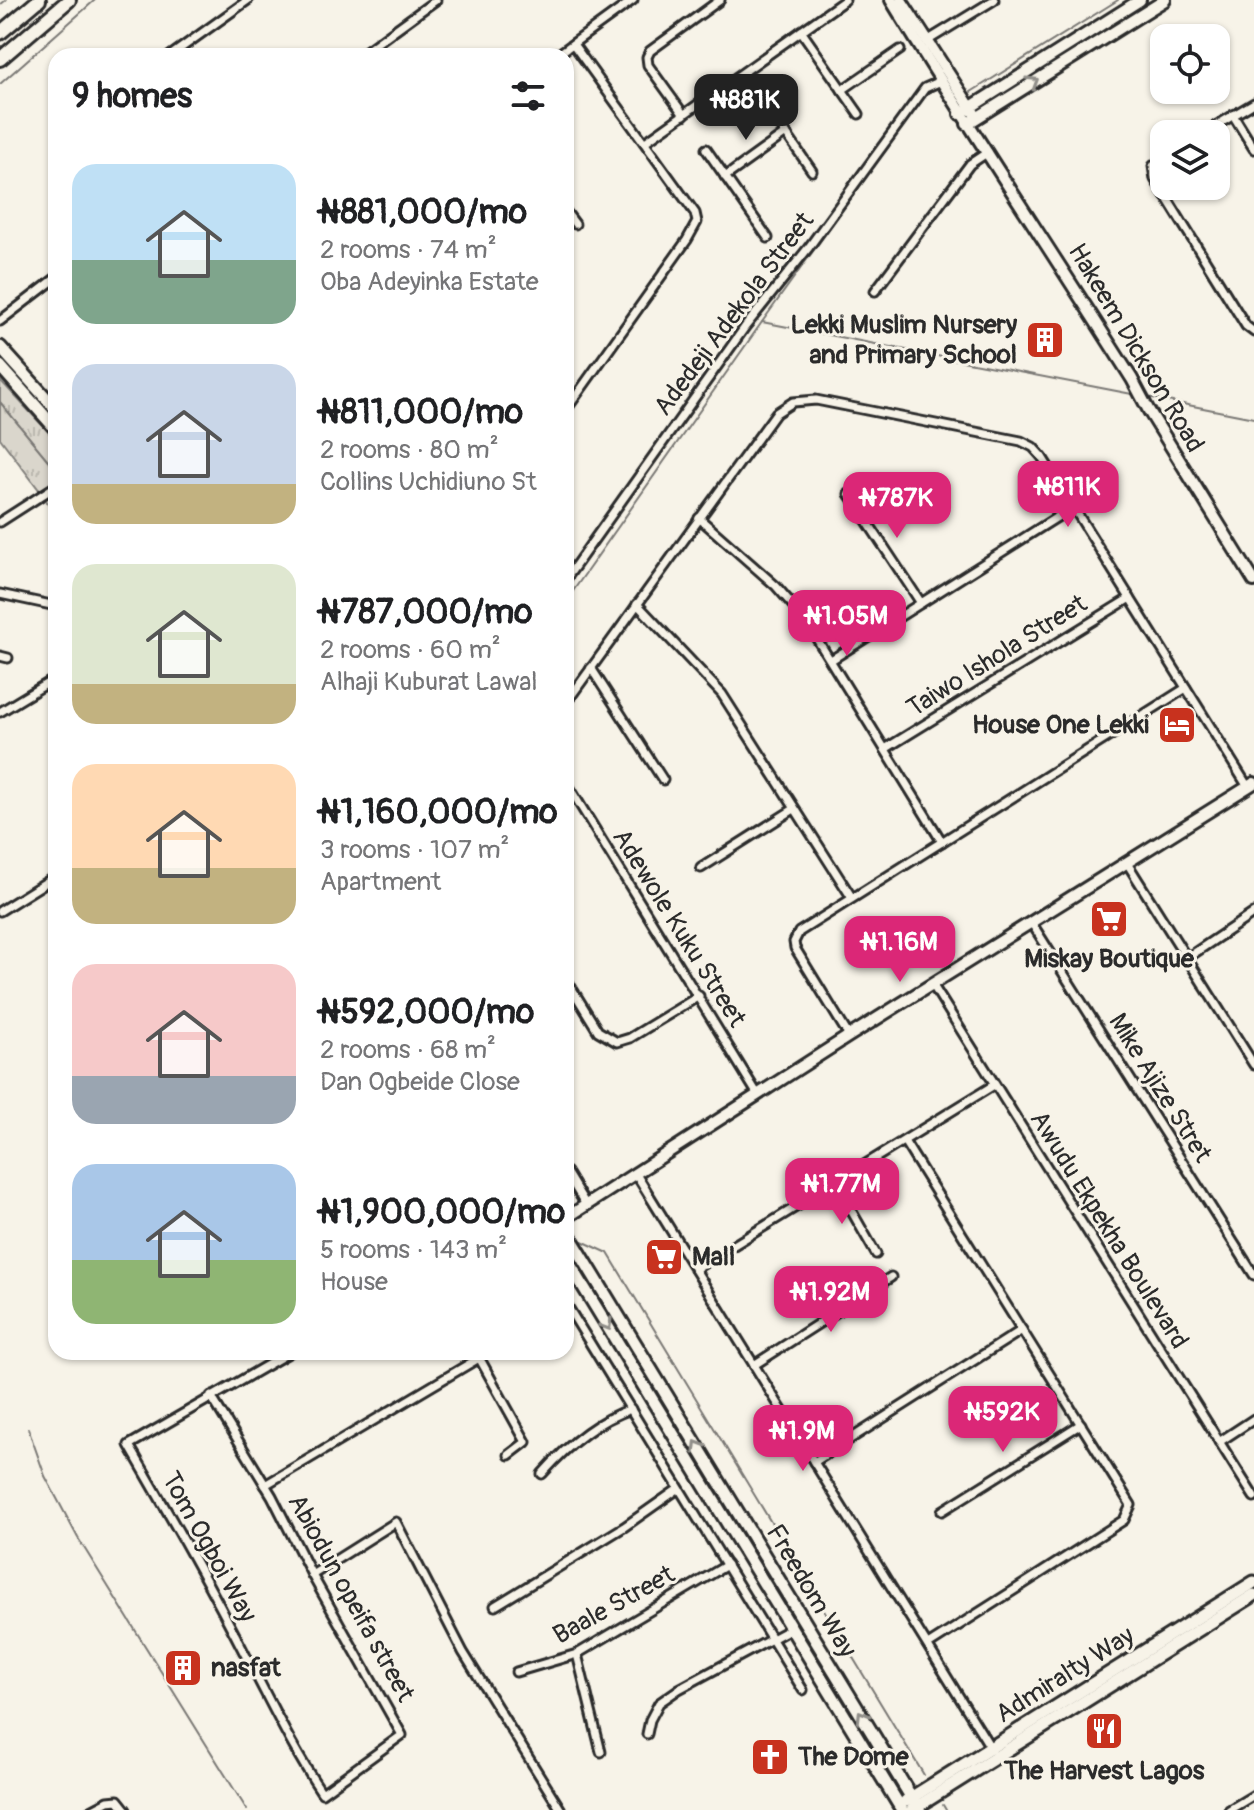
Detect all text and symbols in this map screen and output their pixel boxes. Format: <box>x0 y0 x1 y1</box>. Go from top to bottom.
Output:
map controls <box>1150 24 1230 200</box>
button: locate <box>1150 24 1230 104</box>
icon: filters <box>506 74 550 118</box>
pin: ₦881K <box>690 74 802 142</box>
text: 9 homes <box>72 75 192 118</box>
one-way arrow <box>1024 76 1039 91</box>
text: ₦881K <box>712 84 780 116</box>
button: layers <box>1150 120 1230 200</box>
text: ₦881,000/mo <box>320 191 527 234</box>
icon: home <box>136 196 232 292</box>
street label: Adedeji Adekola Street <box>647 205 821 422</box>
text: 2 rooms · 74 m² <box>320 234 497 266</box>
street label: Hakeem Dickson Road <box>1061 238 1211 458</box>
text: Oba Adeyinka Estate <box>320 266 539 298</box>
place label: Lekki Muslim Nursery and Primary School <box>790 309 1018 371</box>
building icon: Lekki Muslim Nursery and Primary School <box>1024 319 1066 361</box>
text: ₦811,000/mo <box>320 391 523 434</box>
icon: home <box>136 396 232 492</box>
text: 2 rooms · 80 m² <box>320 434 499 466</box>
pin: ₦811K <box>1012 461 1124 529</box>
text: Collins Uchidiuno St <box>320 466 537 498</box>
text: ₦811K <box>1036 471 1100 503</box>
pin: ₦787K <box>841 472 953 540</box>
text: ₦787K <box>861 482 933 514</box>
street label: Taiwo Ishola Street <box>901 588 1093 724</box>
pin: ₦1.05M <box>782 590 912 658</box>
text: ₦787,000/mo <box>320 591 532 634</box>
icon: home <box>136 596 232 692</box>
text: ₦1.05M <box>806 600 888 632</box>
text: 2 rooms · 60 m² <box>320 634 501 666</box>
text: Alhaji Kuburat Lawal <box>320 666 538 698</box>
hotel icon: House One Lekki <box>1156 704 1198 746</box>
place label: House One Lekki <box>972 709 1149 741</box>
text: ₦1,160,000/mo <box>320 791 558 834</box>
icon: home <box>136 796 232 892</box>
street label: Adewole Kuku Street <box>605 823 753 1033</box>
text: 3 rooms · 107 m² <box>320 834 509 866</box>
text: Apartment <box>320 866 441 898</box>
supermarket icon: Miskay Boutique <box>1088 898 1130 940</box>
pin: ₦1.16M <box>835 916 965 984</box>
text: ₦1.16M <box>862 926 938 958</box>
place label: Miskay Boutique <box>1024 943 1195 975</box>
text: ₦592,000/mo <box>320 991 534 1034</box>
icon: home <box>136 996 232 1092</box>
street label: Mike Ajize Stret <box>1101 1008 1219 1169</box>
text: 2 rooms · 68 m² <box>320 1034 496 1066</box>
text: Dan Ogbeide Close <box>320 1066 520 1098</box>
street label: Awudu Ekpekha Boulevard <box>1023 1105 1195 1355</box>
pin: ₦1.77M <box>777 1158 907 1226</box>
text: ₦1.77M <box>803 1168 881 1200</box>
text: ₦1,900,000/mo <box>320 1191 565 1234</box>
icon: home <box>136 1196 232 1292</box>
text: 5 rooms · 143 m² <box>320 1234 507 1266</box>
supermarket icon: Mall <box>643 1236 685 1278</box>
place label: Mall <box>692 1241 735 1273</box>
text: House <box>320 1266 388 1298</box>
pin: ₦1.92M <box>766 1266 896 1334</box>
text: ₦1.92M <box>792 1276 870 1308</box>
one-way arrow <box>597 1316 612 1331</box>
pin: ₦592K <box>947 1386 1059 1454</box>
text: ₦592K <box>966 1396 1040 1428</box>
pin: ₦1.9M <box>747 1405 859 1473</box>
text: ₦1.9M <box>771 1415 835 1447</box>
one-way arrow <box>692 1440 707 1455</box>
street label: Tom Ogboi Way <box>154 1466 264 1628</box>
street label: Abiodun opeifa street <box>281 1489 422 1708</box>
street label: Freedom Way <box>759 1519 863 1663</box>
street label: Baale Street <box>548 1558 681 1651</box>
street label: Admiralty Way <box>990 1620 1140 1730</box>
building icon: nasfat <box>162 1647 204 1689</box>
place label: nasfat <box>211 1652 281 1684</box>
one-way arrow <box>856 1710 872 1725</box>
restaurant icon: The Harvest Lagos <box>1083 1710 1125 1752</box>
church icon: The Dome <box>749 1736 791 1778</box>
place label: The Dome <box>797 1741 910 1773</box>
place label: The Harvest Lagos <box>1003 1755 1205 1787</box>

